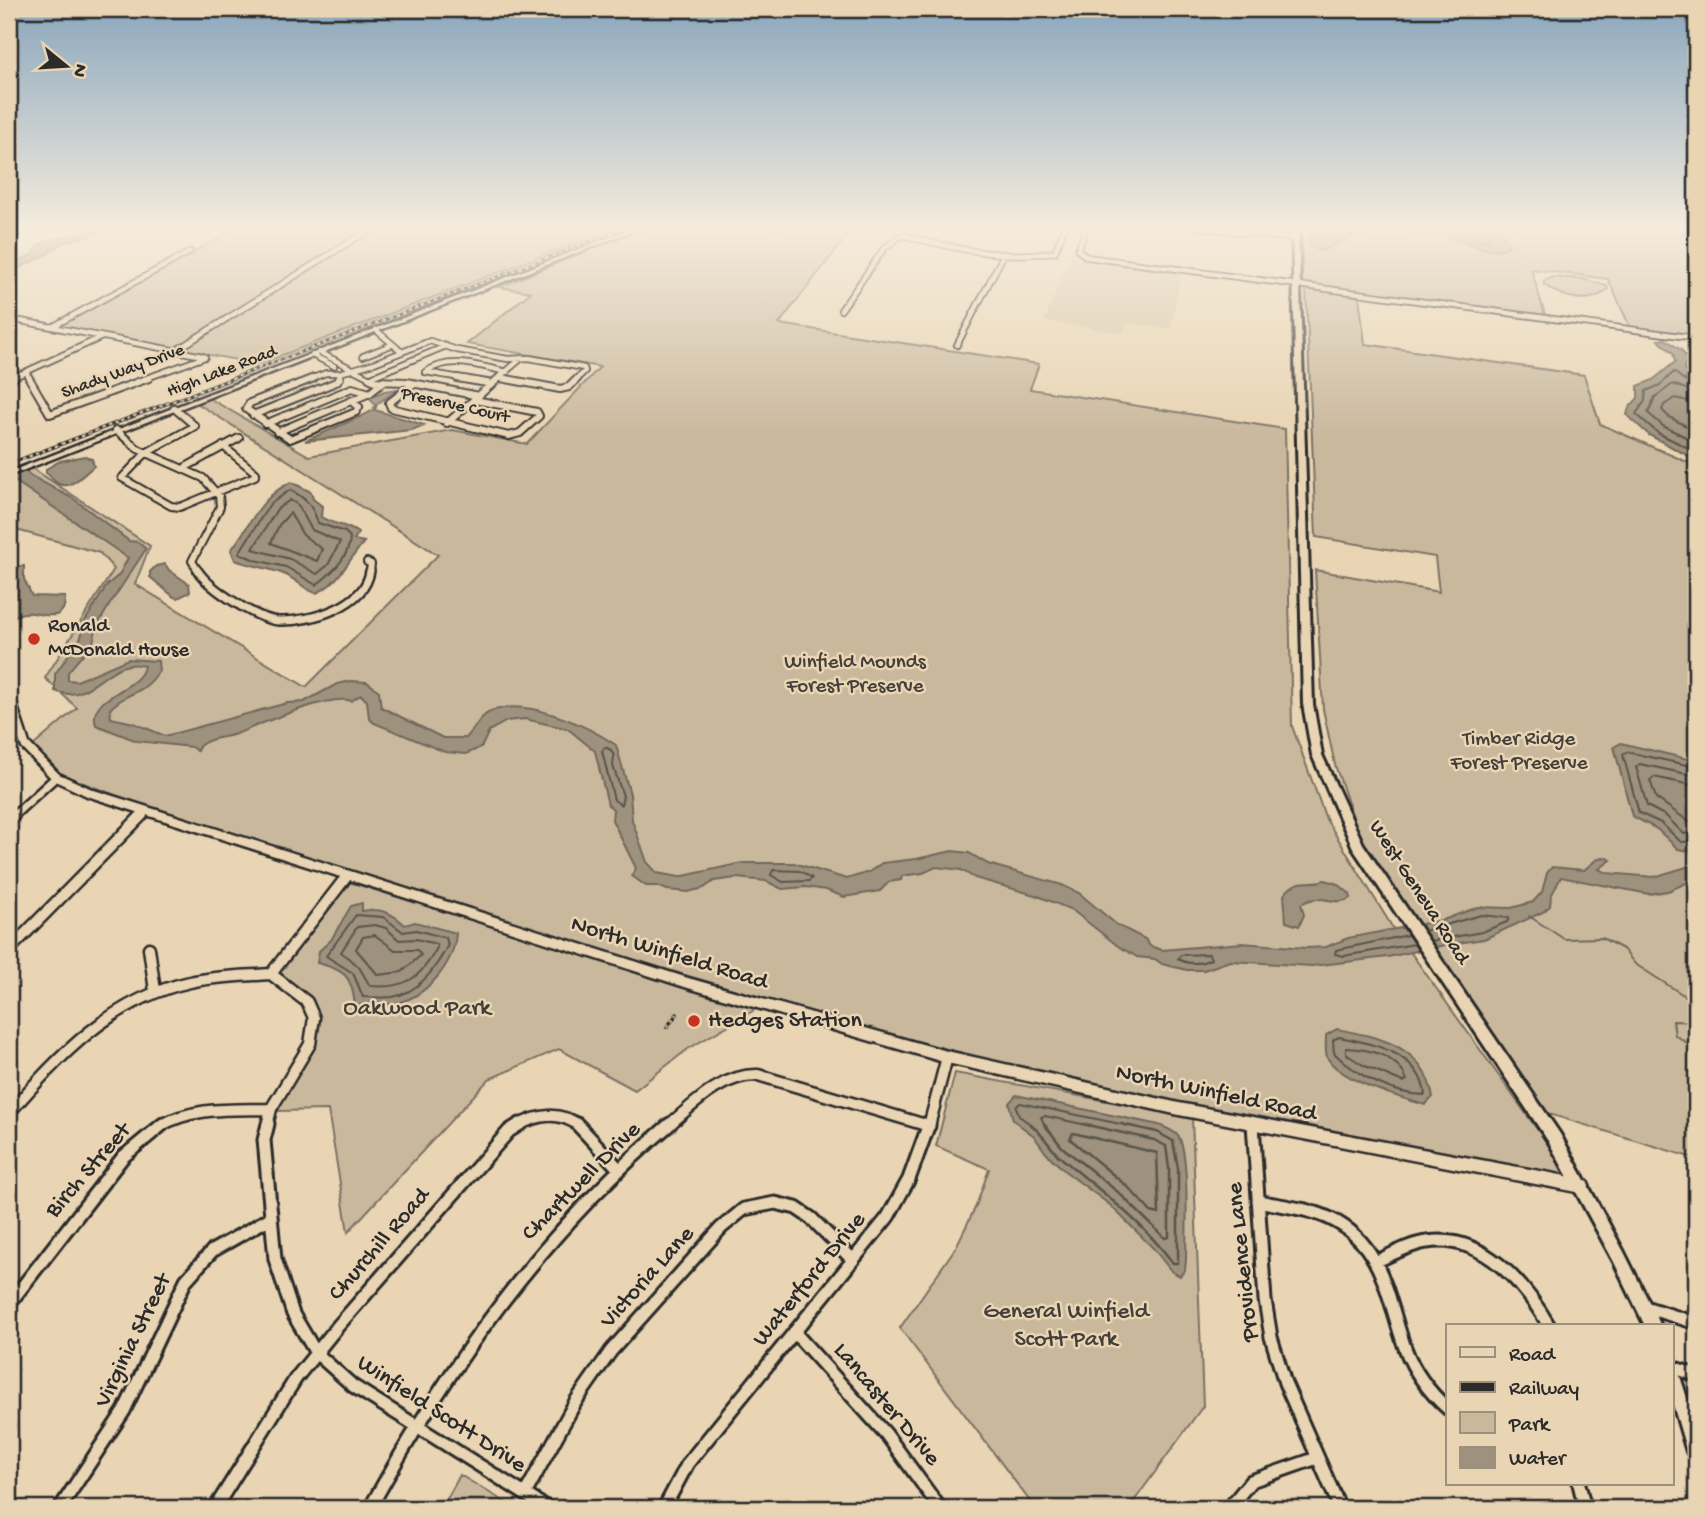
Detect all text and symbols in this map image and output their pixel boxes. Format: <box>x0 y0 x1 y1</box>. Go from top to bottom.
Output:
north arrow <box>32 32 102 102</box>
text: N <box>66 61 92 80</box>
street label: Shady Way Drive <box>59 340 188 404</box>
street label: High Lake Road <box>164 341 281 403</box>
street label: Preserve Court <box>398 383 513 429</box>
place label: Ronald McDonald House <box>48 615 190 664</box>
marker: Ronald McDonald House <box>26 631 42 647</box>
park label: Winfield Mounds Forest Preserve <box>784 651 927 700</box>
park label: Timber Ridge Forest Preserve <box>1449 728 1589 777</box>
street label: West Geneva Road <box>1362 816 1475 971</box>
street label: North Winfield Road <box>567 910 773 998</box>
park label: Oakwood Park <box>343 995 493 1024</box>
place label: Hedges Station <box>708 1007 862 1036</box>
marker: Hedges Station <box>686 1013 702 1029</box>
street label: North Winfield Road <box>1113 1059 1321 1130</box>
street label: Birch Street <box>39 1116 140 1225</box>
street label: Chartwell Drive <box>516 1116 648 1248</box>
street label: Providence Lane <box>1221 1180 1267 1344</box>
street label: Churchill Road <box>323 1181 438 1308</box>
street label: Waterford Drive <box>747 1206 873 1353</box>
street label: Victoria Lane <box>594 1220 702 1336</box>
street label: Virginia Street <box>89 1267 180 1414</box>
park label: General Winfield Scott Park <box>983 1298 1151 1355</box>
legend <box>1446 1324 1674 1486</box>
street label: Lancaster Drive <box>826 1337 947 1473</box>
text: Road <box>1509 1344 1557 1369</box>
street label: Winfield Scott Drive <box>351 1349 532 1481</box>
text: Railway <box>1509 1378 1579 1403</box>
text: Park <box>1508 1414 1552 1439</box>
text: Water <box>1509 1448 1567 1473</box>

